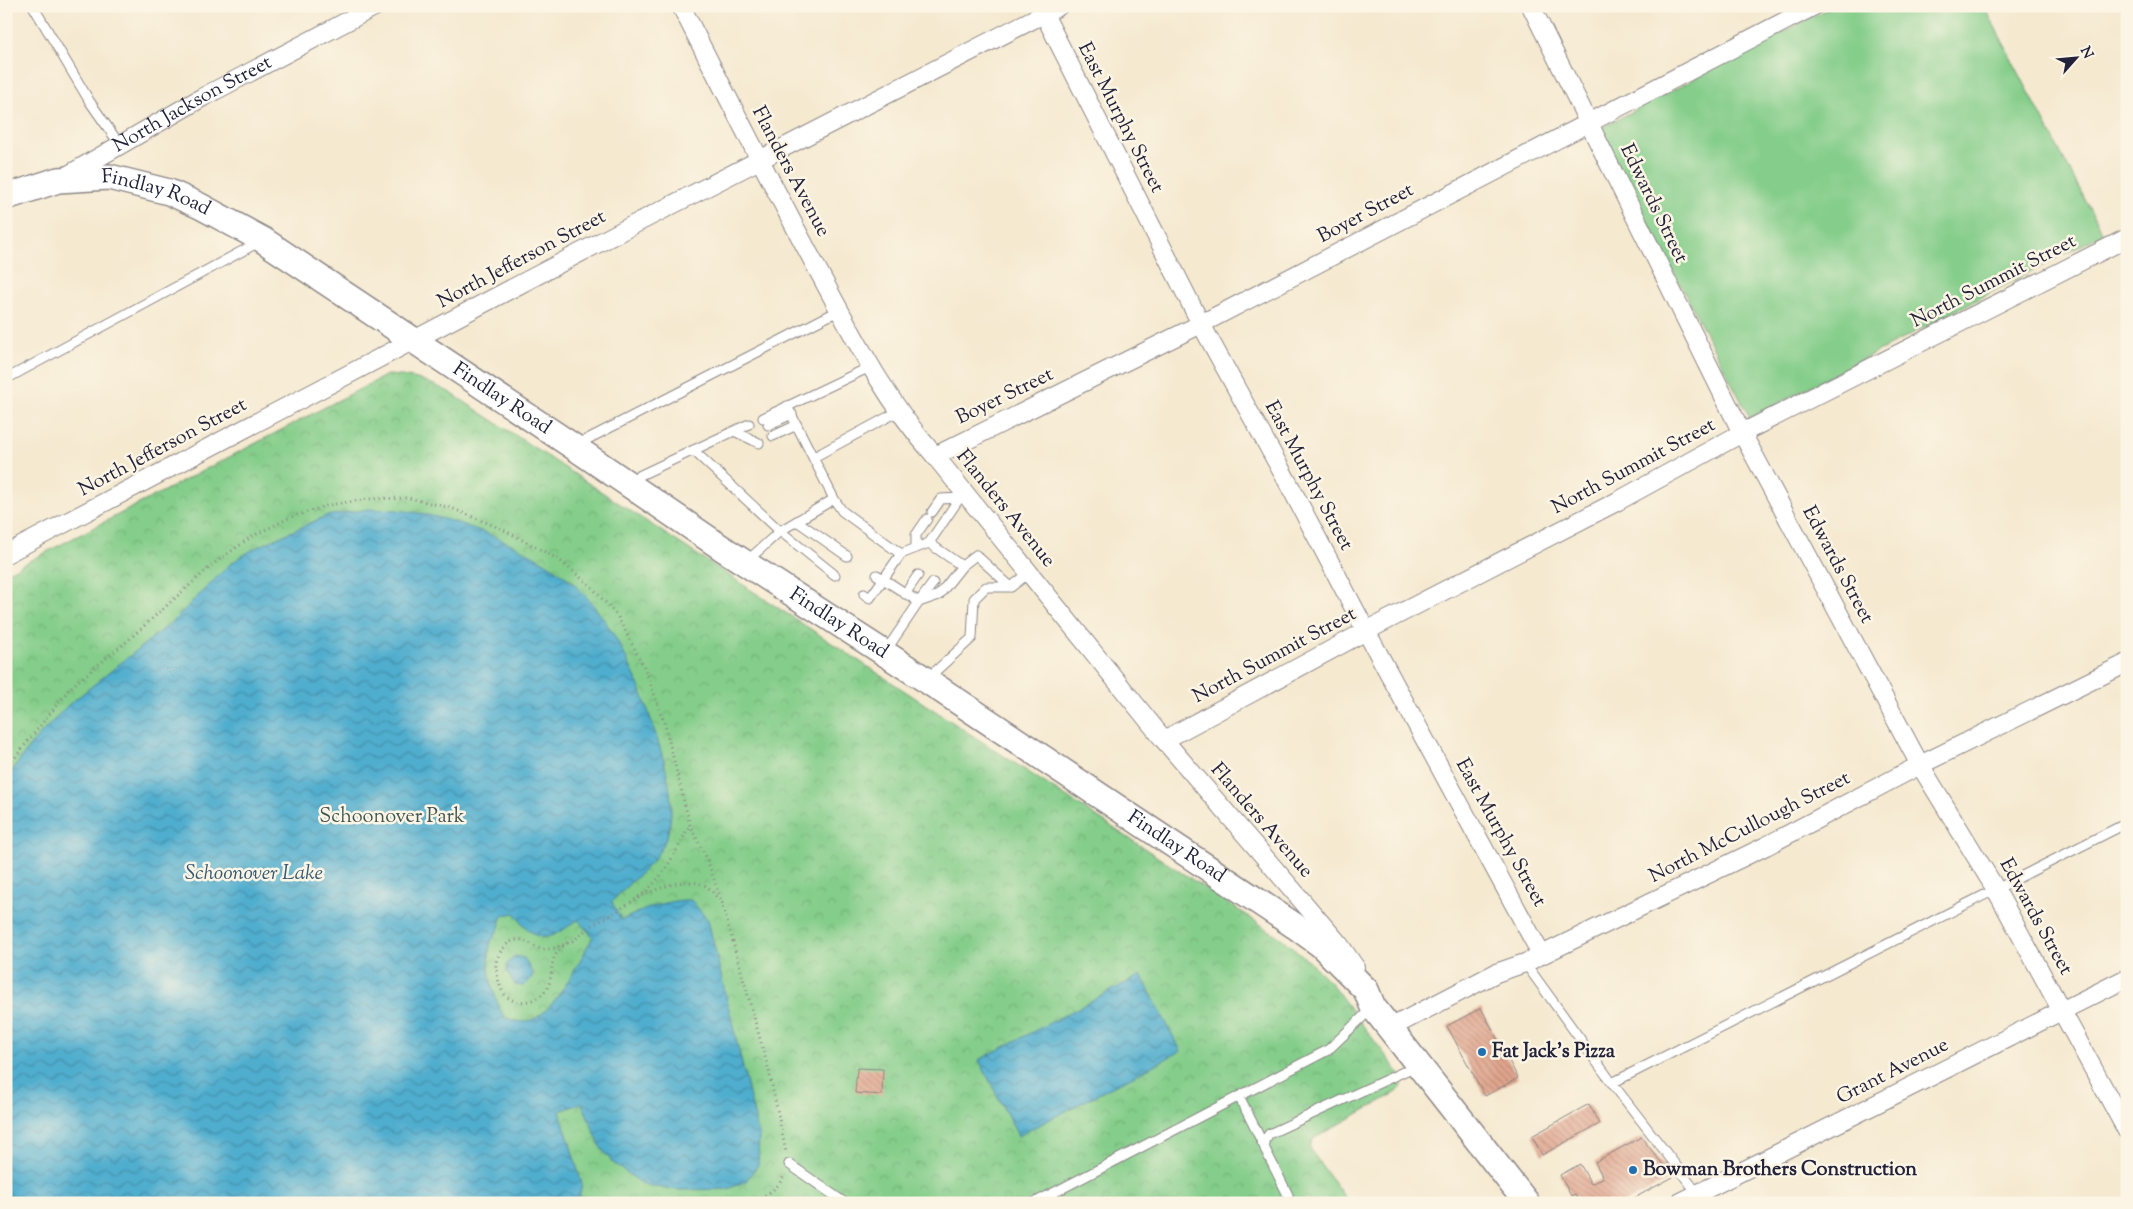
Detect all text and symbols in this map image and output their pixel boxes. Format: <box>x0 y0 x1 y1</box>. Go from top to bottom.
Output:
north arrow <box>2050 32 2100 82</box>
street label: East Murphy Street <box>1069 38 1171 199</box>
text: N <box>2074 43 2097 63</box>
street label: North Jackson Street <box>108 49 277 161</box>
street label: Flanders Avenue <box>743 101 837 243</box>
street label: Edwards Street <box>1612 139 1695 269</box>
street label: Findlay Road <box>101 162 216 223</box>
street label: Boyer Street <box>1313 176 1419 252</box>
street label: North Jefferson Street <box>433 203 612 317</box>
street label: North Summit Street <box>1906 228 2082 336</box>
street label: Findlay Road <box>447 355 557 442</box>
street label: Boyer Street <box>951 361 1059 433</box>
street label: North Jefferson Street <box>74 391 253 505</box>
street label: East Murphy Street <box>1256 396 1360 556</box>
street label: North Summit Street <box>1547 411 1721 522</box>
street label: Flanders Avenue <box>948 444 1062 574</box>
street label: Edwards Street <box>1794 501 1880 629</box>
street label: Findlay Road <box>783 581 894 666</box>
street label: North Summit Street <box>1188 600 1362 711</box>
street label: East Murphy Street <box>1447 753 1553 913</box>
street label: Flanders Avenue <box>1203 757 1319 885</box>
street label: North McCullough Street <box>1644 765 1856 891</box>
park label: Schoonover Park <box>319 803 465 832</box>
street label: Findlay Road <box>1121 804 1232 890</box>
street label: Edwards Street <box>1991 853 2079 981</box>
water label: Schoonover Lake <box>185 859 323 889</box>
street label: Grant Avenue <box>1832 1031 1954 1113</box>
place label: Fat Jack's Pizza <box>1492 1038 1616 1067</box>
marker: Fat Jack's Pizza <box>1476 1046 1488 1058</box>
place label: Bowman Brothers Construction <box>1643 1156 1917 1185</box>
marker: Bowman Brothers Construction <box>1627 1164 1639 1176</box>

